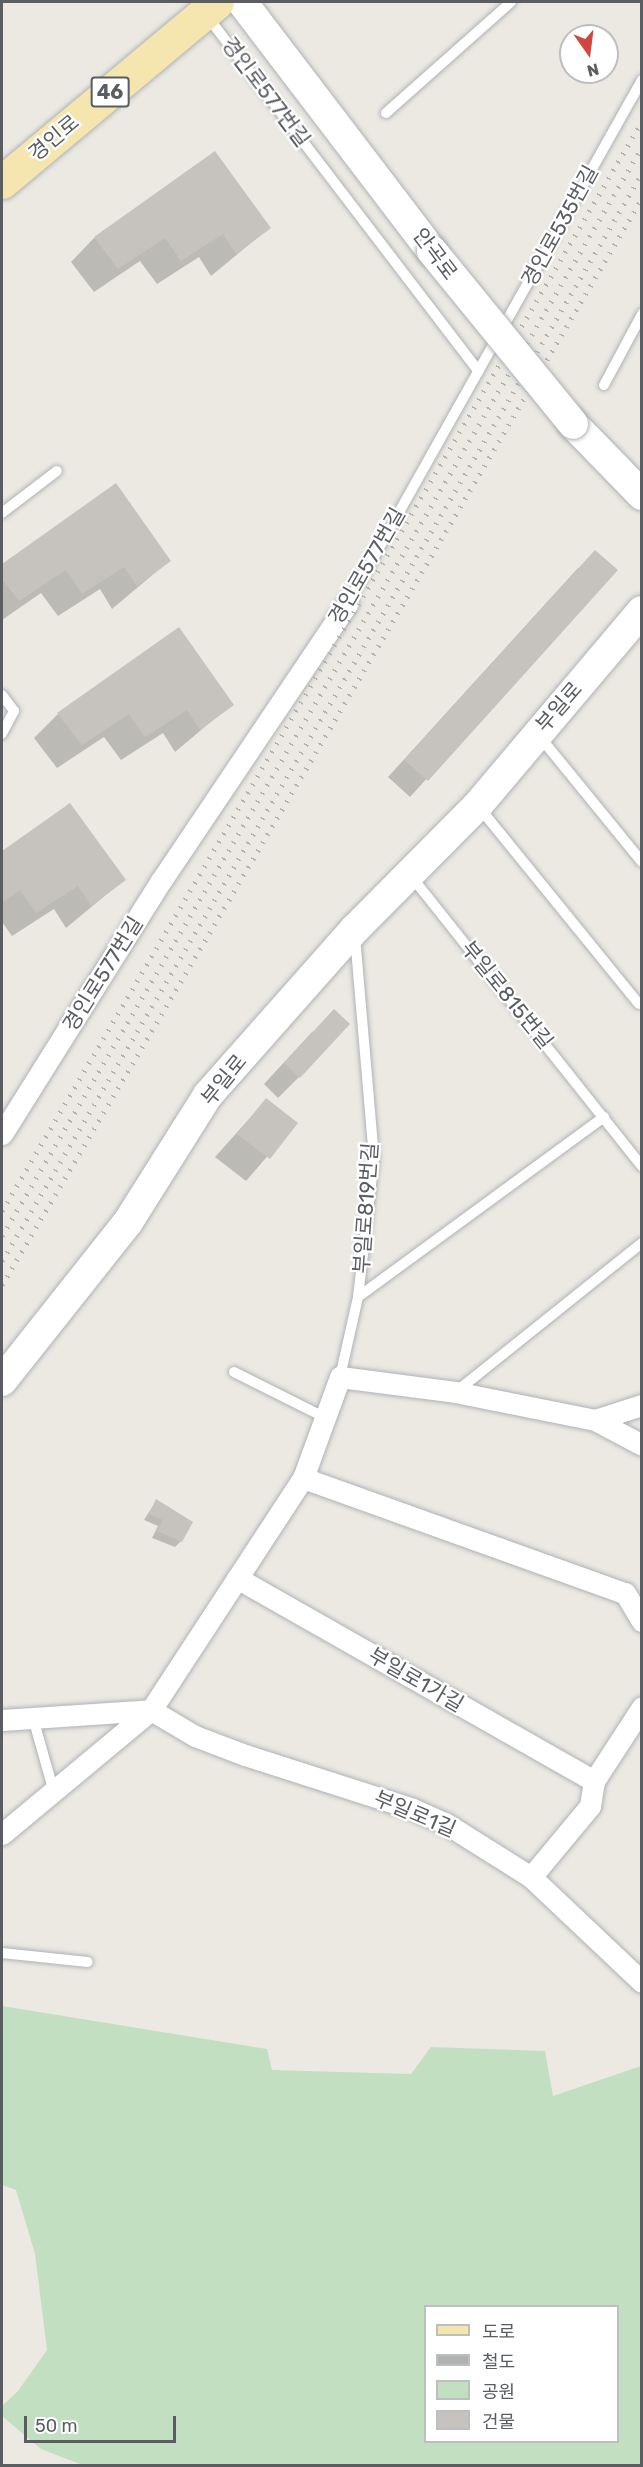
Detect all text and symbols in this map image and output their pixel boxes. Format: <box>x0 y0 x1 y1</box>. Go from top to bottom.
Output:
north arrow <box>559 24 619 84</box>
street label: 경인로577번길 <box>217 32 315 152</box>
text: N <box>585 59 601 81</box>
road number: 46 <box>90 75 130 109</box>
street label: 경인로 <box>24 110 84 166</box>
street label: 경인로535번길 <box>516 161 604 291</box>
street label: 안곡로 <box>407 223 463 285</box>
street label: 경인로577번길 <box>323 503 411 629</box>
street label: 부일로 <box>530 677 588 737</box>
street label: 경인로577번길 <box>58 912 148 1036</box>
street label: 부일로815번길 <box>456 936 558 1054</box>
street label: 부일로 <box>196 1050 252 1110</box>
street label: 부일로819번길 <box>349 1142 383 1274</box>
street label: 부일로1가길 <box>364 1643 468 1717</box>
street label: 부일로1길 <box>370 1786 460 1842</box>
legend <box>424 2305 619 2443</box>
text: 도로 <box>482 2321 515 2343</box>
text: 철도 <box>482 2351 515 2373</box>
text: 공원 <box>482 2381 515 2403</box>
scale bar <box>27 2404 178 2442</box>
text: 건물 <box>482 2411 515 2433</box>
text: 50 m <box>35 2415 78 2437</box>

